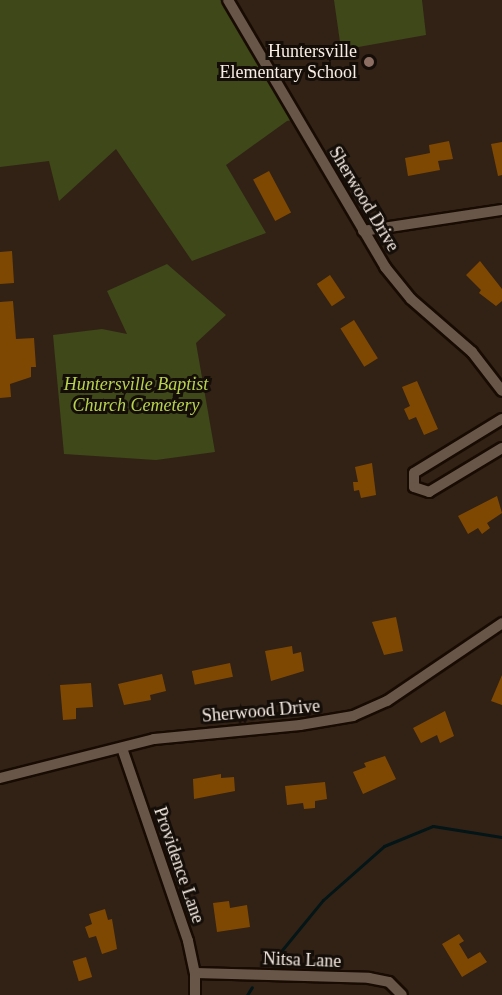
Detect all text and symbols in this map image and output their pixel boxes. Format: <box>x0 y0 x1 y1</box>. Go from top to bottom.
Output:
place label: Huntersville Elementary School <box>220 41 357 84</box>
marker: Huntersville Elementary School <box>362 55 376 69</box>
street label: Sherwood Drive <box>324 143 404 255</box>
park label: Huntersville Baptist Church Cemetery <box>64 374 208 416</box>
street label: Sherwood Drive <box>201 695 321 727</box>
street label: Providence Lane <box>149 804 209 926</box>
street label: Nitsa Lane <box>262 948 342 972</box>

